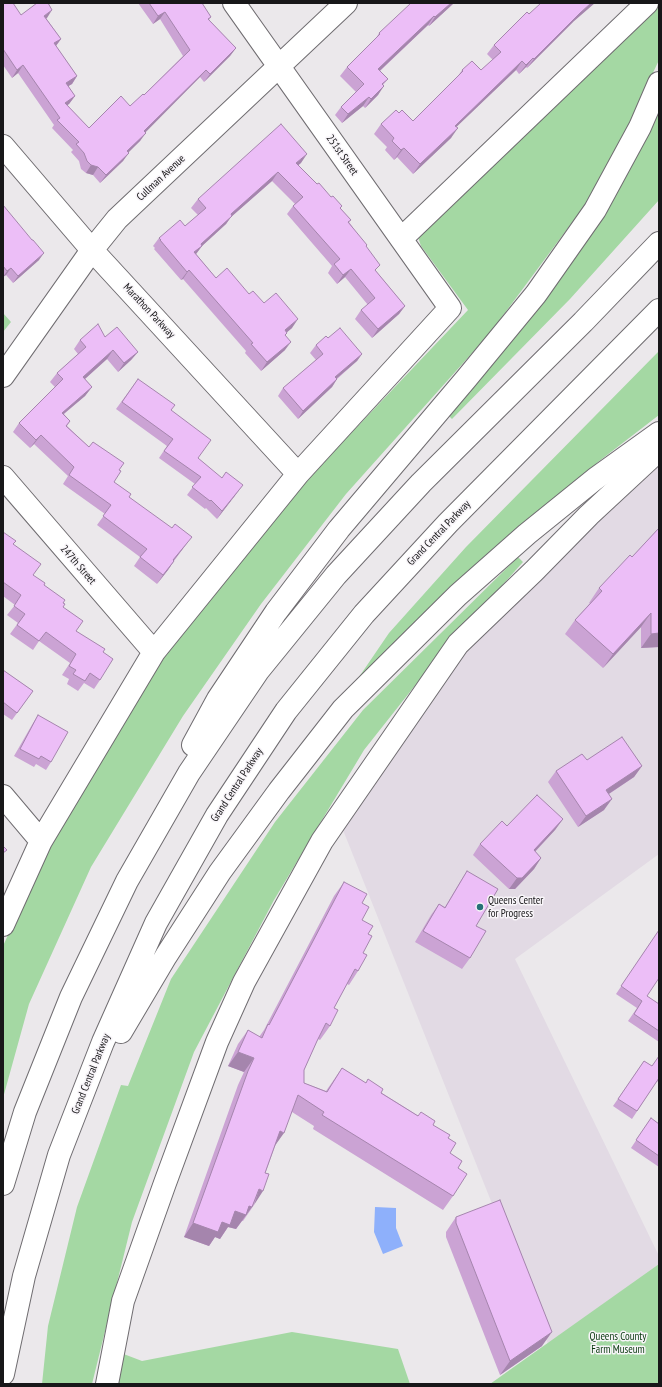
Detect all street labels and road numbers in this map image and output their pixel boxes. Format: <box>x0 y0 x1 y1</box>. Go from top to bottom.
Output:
street label: 251st Street <box>323 132 361 178</box>
street label: Cullman Avenue <box>134 152 188 204</box>
street label: Marathon Parkway <box>120 281 178 341</box>
street label: Grand Central Parkway <box>405 498 473 568</box>
street label: 247th Street <box>57 543 99 587</box>
street label: Grand Central Parkway <box>208 746 266 824</box>
street label: Grand Central Parkway <box>69 1032 113 1116</box>

